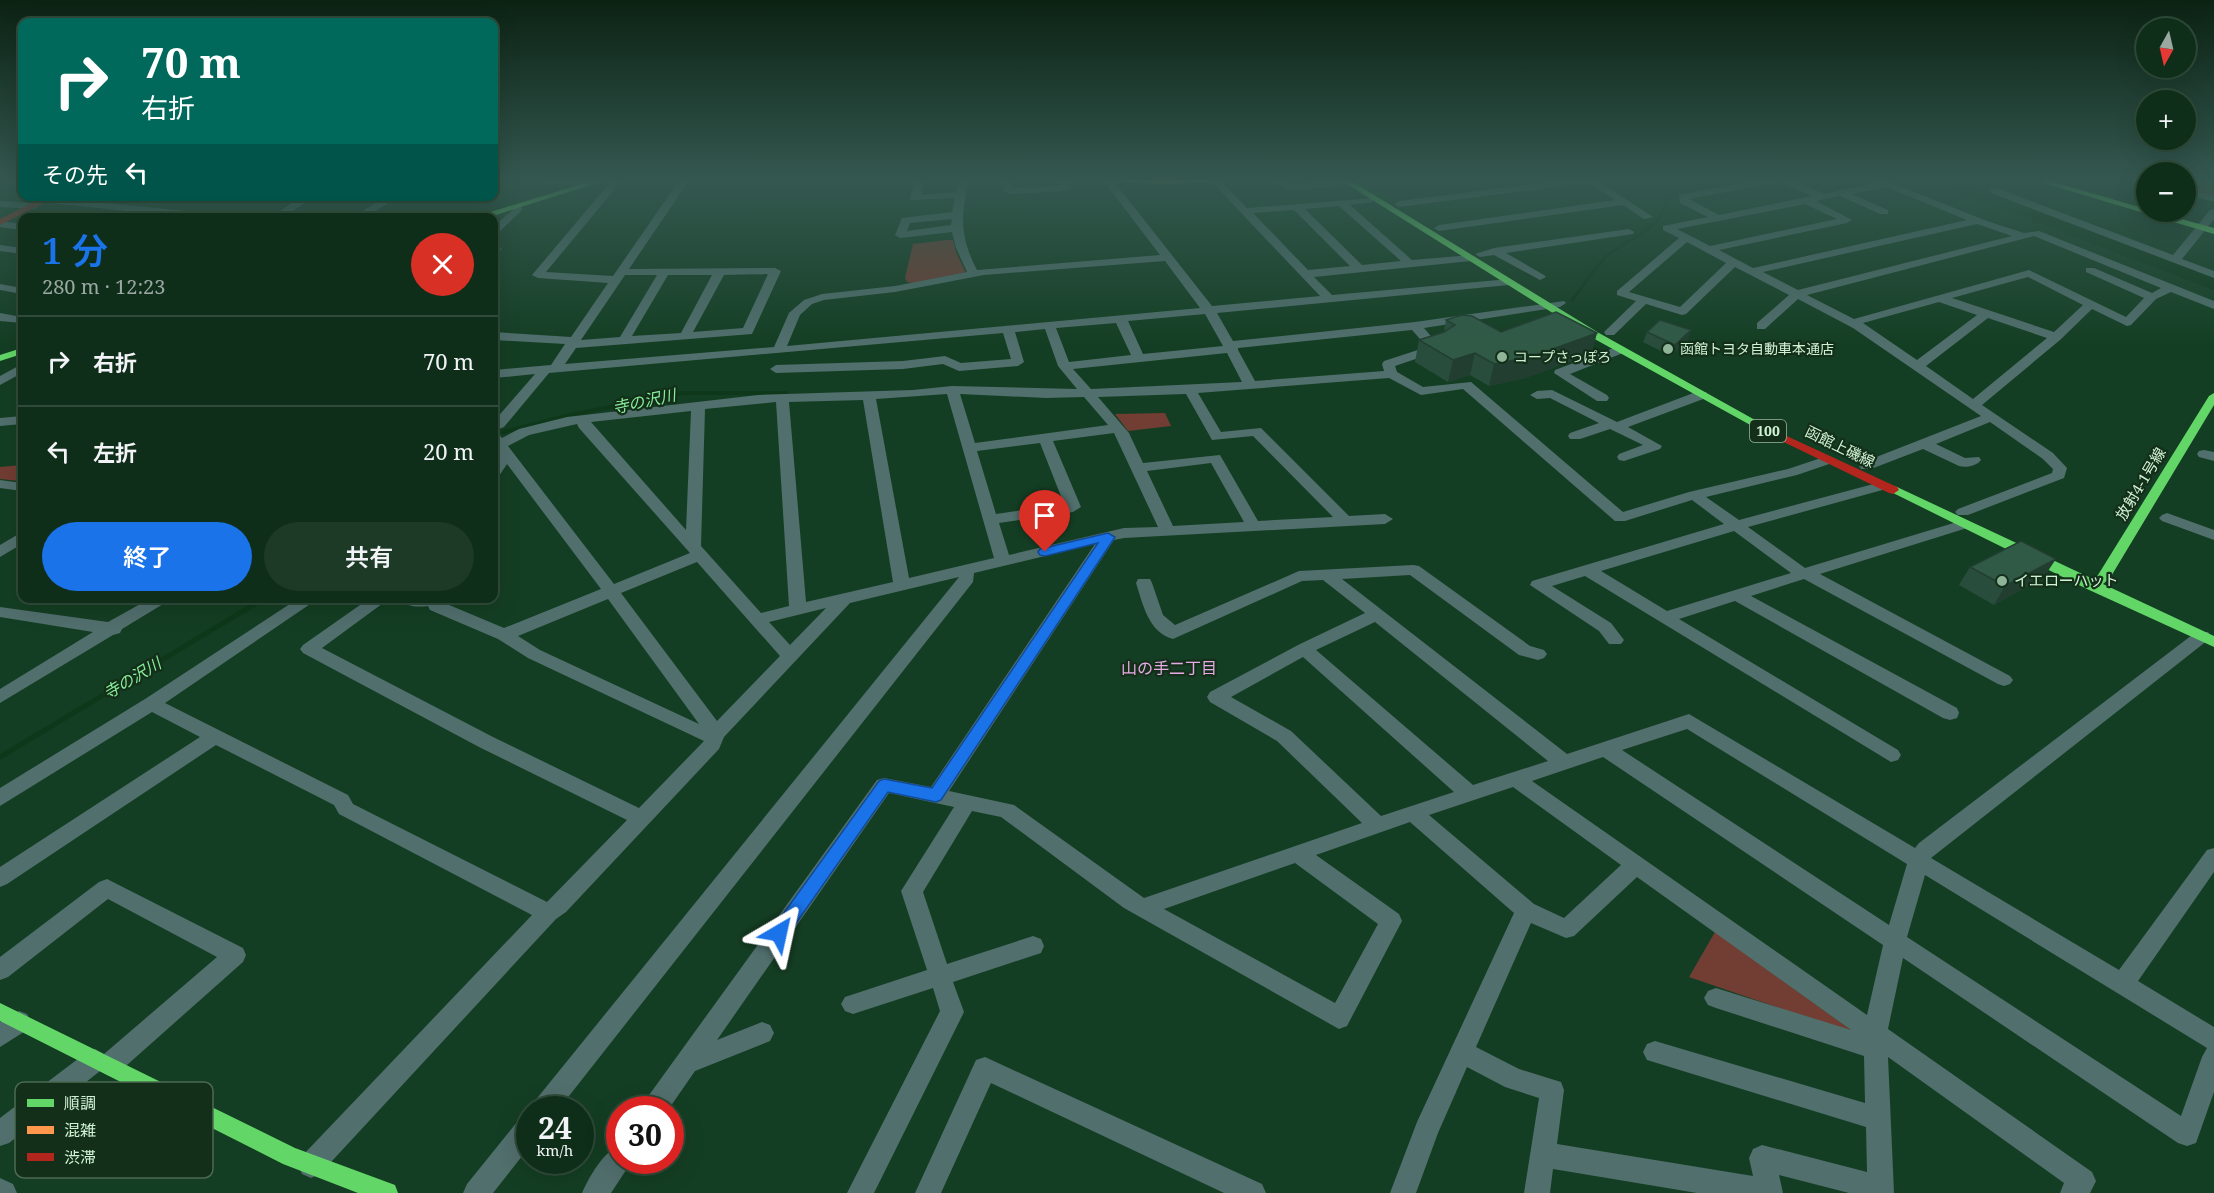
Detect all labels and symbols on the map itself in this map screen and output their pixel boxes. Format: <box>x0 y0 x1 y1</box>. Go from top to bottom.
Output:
north arrow <box>2136 18 2196 78</box>
place label: 函館トヨタ自動車本通店 <box>1680 339 1834 358</box>
marker: 函館トヨタ自動車本通店 <box>1661 342 1675 356</box>
place label: コープさっぽろ <box>1514 347 1611 366</box>
marker: コープさっぽろ <box>1495 350 1509 364</box>
water label: 寺の沢川 <box>610 383 680 418</box>
road number: 100 <box>1750 420 1786 442</box>
street label: 函館上磯線 <box>1802 421 1879 472</box>
street label: 放射4-1号線 <box>2111 443 2170 524</box>
pin <box>1019 490 1070 552</box>
place label: イエローハット <box>2014 570 2119 590</box>
marker: イエローハット <box>1995 574 2009 588</box>
water label: 寺の沢川 <box>99 651 167 704</box>
district label: 山の手二丁目 <box>1121 657 1217 679</box>
position arrow <box>747 901 811 965</box>
legend <box>15 1082 213 1178</box>
text: 順調 <box>64 1092 96 1114</box>
speed limit sign: 30 <box>606 1096 684 1174</box>
text: 混雑 <box>64 1119 96 1141</box>
text: 渋滞 <box>64 1146 96 1168</box>

